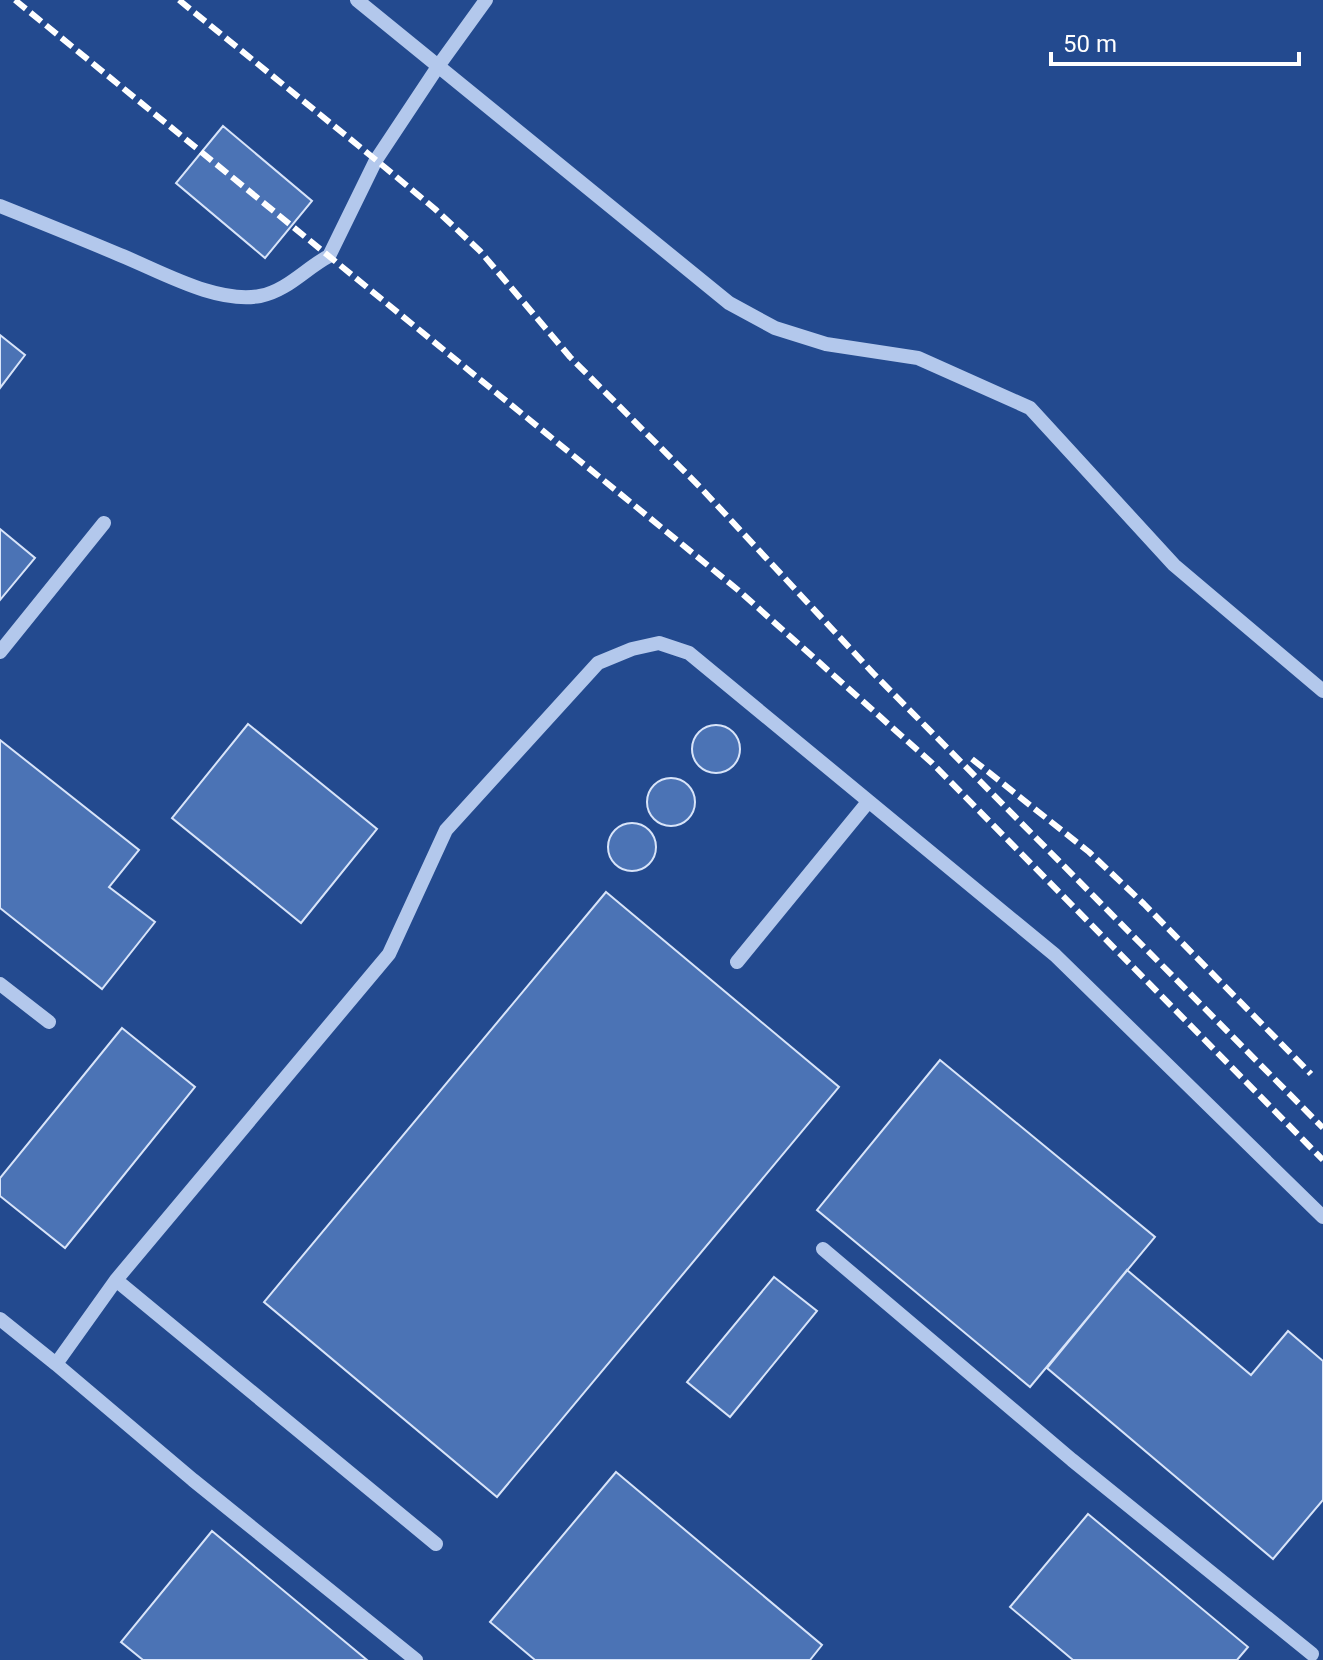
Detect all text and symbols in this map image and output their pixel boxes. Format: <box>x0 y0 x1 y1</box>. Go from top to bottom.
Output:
scale bar <box>1051 16 1299 66</box>
text: 50 m <box>1063 30 1117 58</box>

